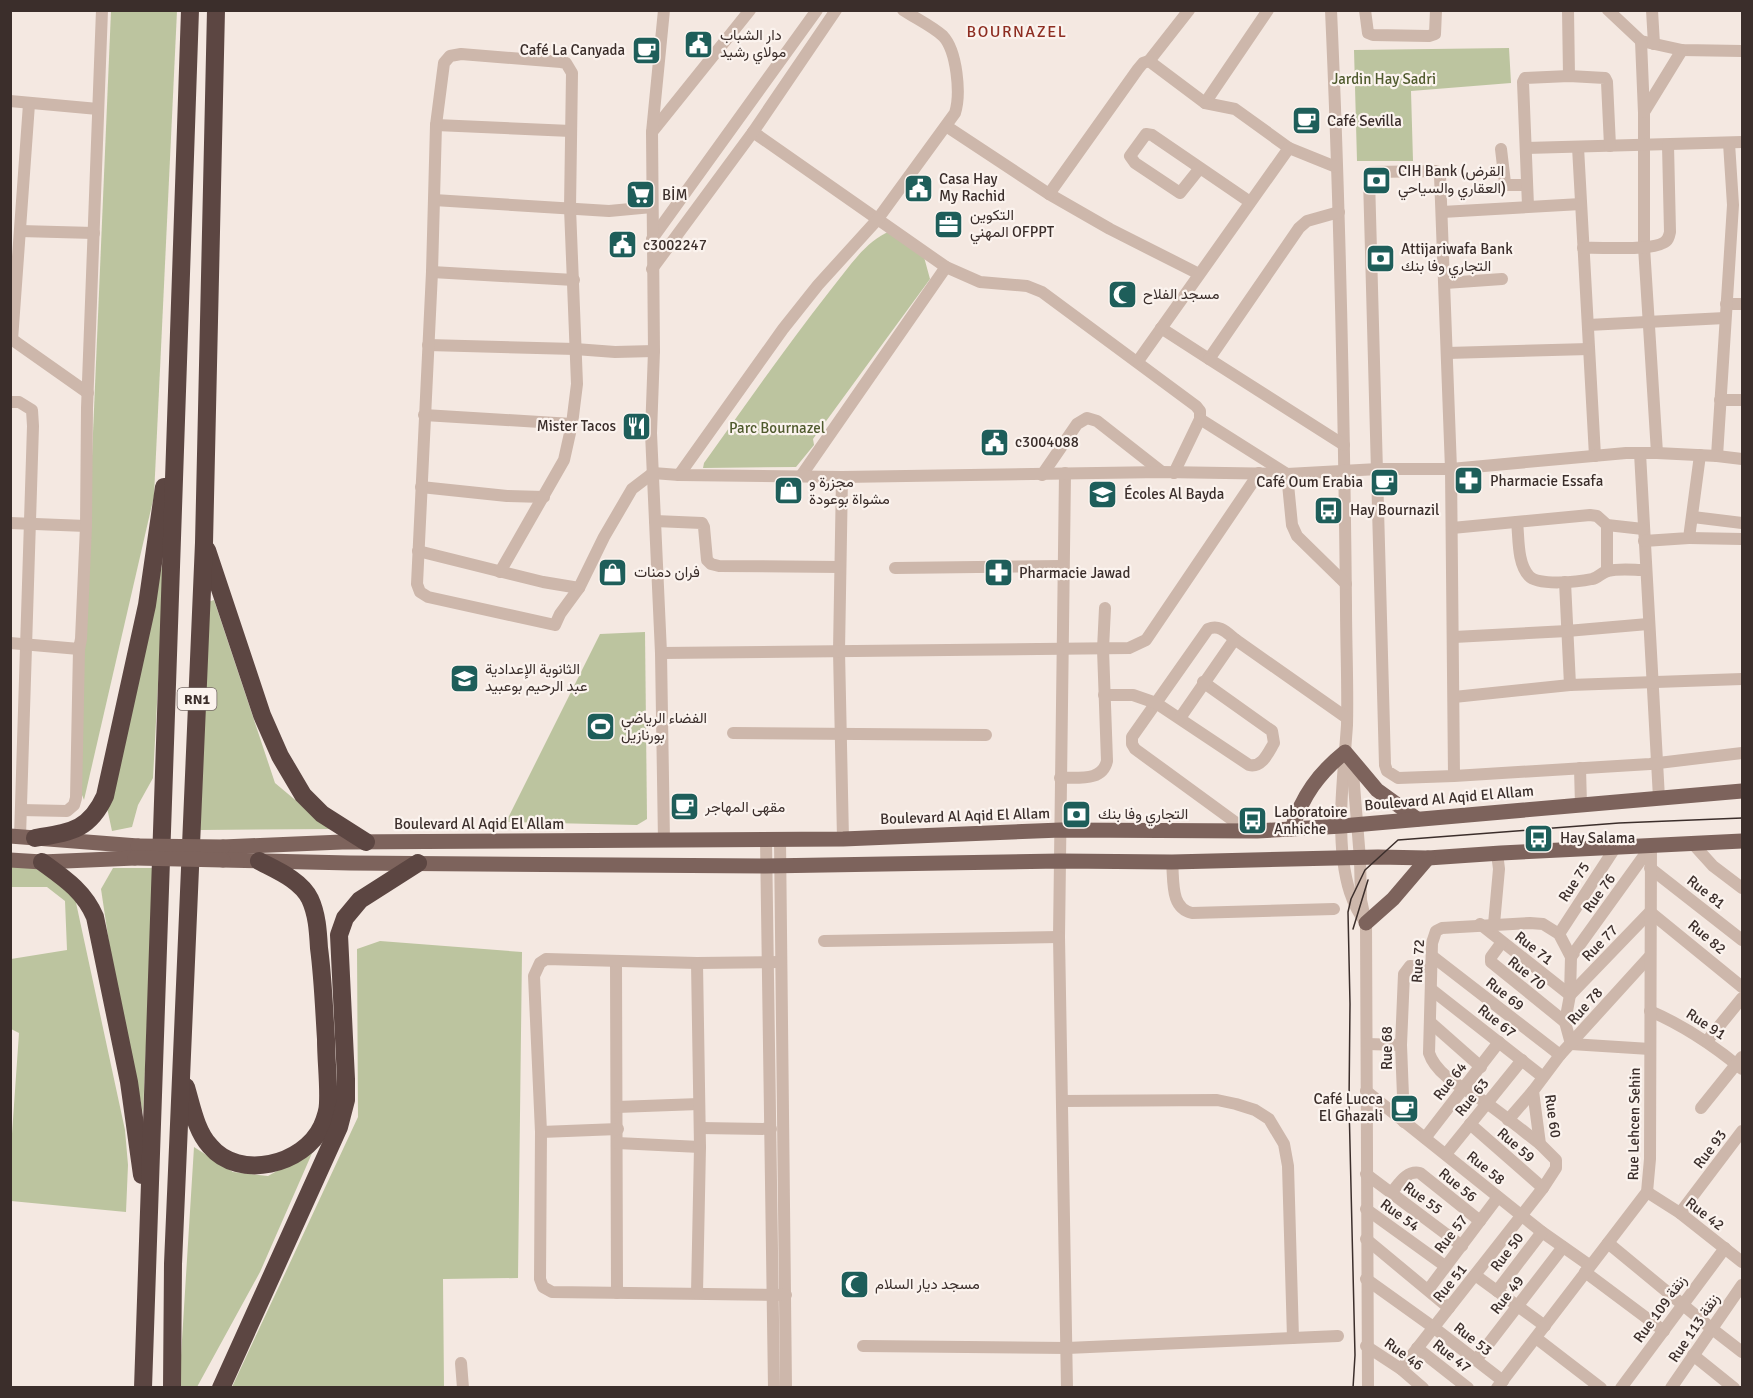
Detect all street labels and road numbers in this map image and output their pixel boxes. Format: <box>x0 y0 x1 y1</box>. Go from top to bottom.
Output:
road number: RN1 <box>178 688 216 710</box>
street label: Boulevard Al Aqid El Allam <box>1363 782 1535 814</box>
street label: Boulevard Al Aqid El Allam <box>880 804 1050 828</box>
street label: Boulevard Al Aqid El Allam <box>394 815 564 833</box>
street label: Rue 75 <box>1555 859 1593 905</box>
street label: Rue 76 <box>1579 870 1619 916</box>
street label: Rue 81 <box>1683 871 1729 913</box>
street label: Rue 82 <box>1684 916 1730 958</box>
street label: Rue 77 <box>1578 921 1622 965</box>
street label: Rue 71 <box>1511 927 1557 969</box>
street label: Rue 72 <box>1408 939 1428 983</box>
street label: Rue 70 <box>1504 952 1550 994</box>
street label: Rue 69 <box>1482 973 1528 1015</box>
street label: Rue 78 <box>1564 984 1606 1028</box>
street label: Rue 67 <box>1474 1000 1520 1042</box>
street label: Rue 91 <box>1683 1005 1729 1043</box>
street label: Rue 68 <box>1378 1026 1396 1070</box>
street label: Rue 64 <box>1429 1058 1471 1104</box>
street label: Rue Lehcen Sehin <box>1624 1067 1644 1181</box>
street label: Rue 63 <box>1451 1074 1493 1120</box>
street label: Rue 60 <box>1541 1093 1565 1139</box>
street label: Rue 59 <box>1494 1124 1538 1166</box>
street label: Rue 93 <box>1690 1126 1730 1172</box>
street label: Rue 58 <box>1463 1147 1509 1189</box>
street label: Rue 56 <box>1435 1164 1481 1206</box>
street label: Rue 55 <box>1400 1178 1446 1218</box>
street label: Rue 42 <box>1682 1194 1728 1234</box>
street label: Rue 54 <box>1377 1195 1423 1235</box>
street label: Rue 57 <box>1430 1211 1472 1257</box>
street label: Rue 50 <box>1487 1229 1527 1275</box>
street label: Rue 51 <box>1429 1260 1471 1306</box>
street label: Rue 49 <box>1486 1272 1528 1318</box>
street label: Rue 109 زنقة <box>1630 1272 1690 1346</box>
street label: Rue 113 زنقة <box>1664 1290 1724 1366</box>
street label: Rue 53 <box>1450 1318 1496 1360</box>
street label: Rue 46 <box>1381 1334 1427 1374</box>
street label: Rue 47 <box>1429 1335 1475 1377</box>

